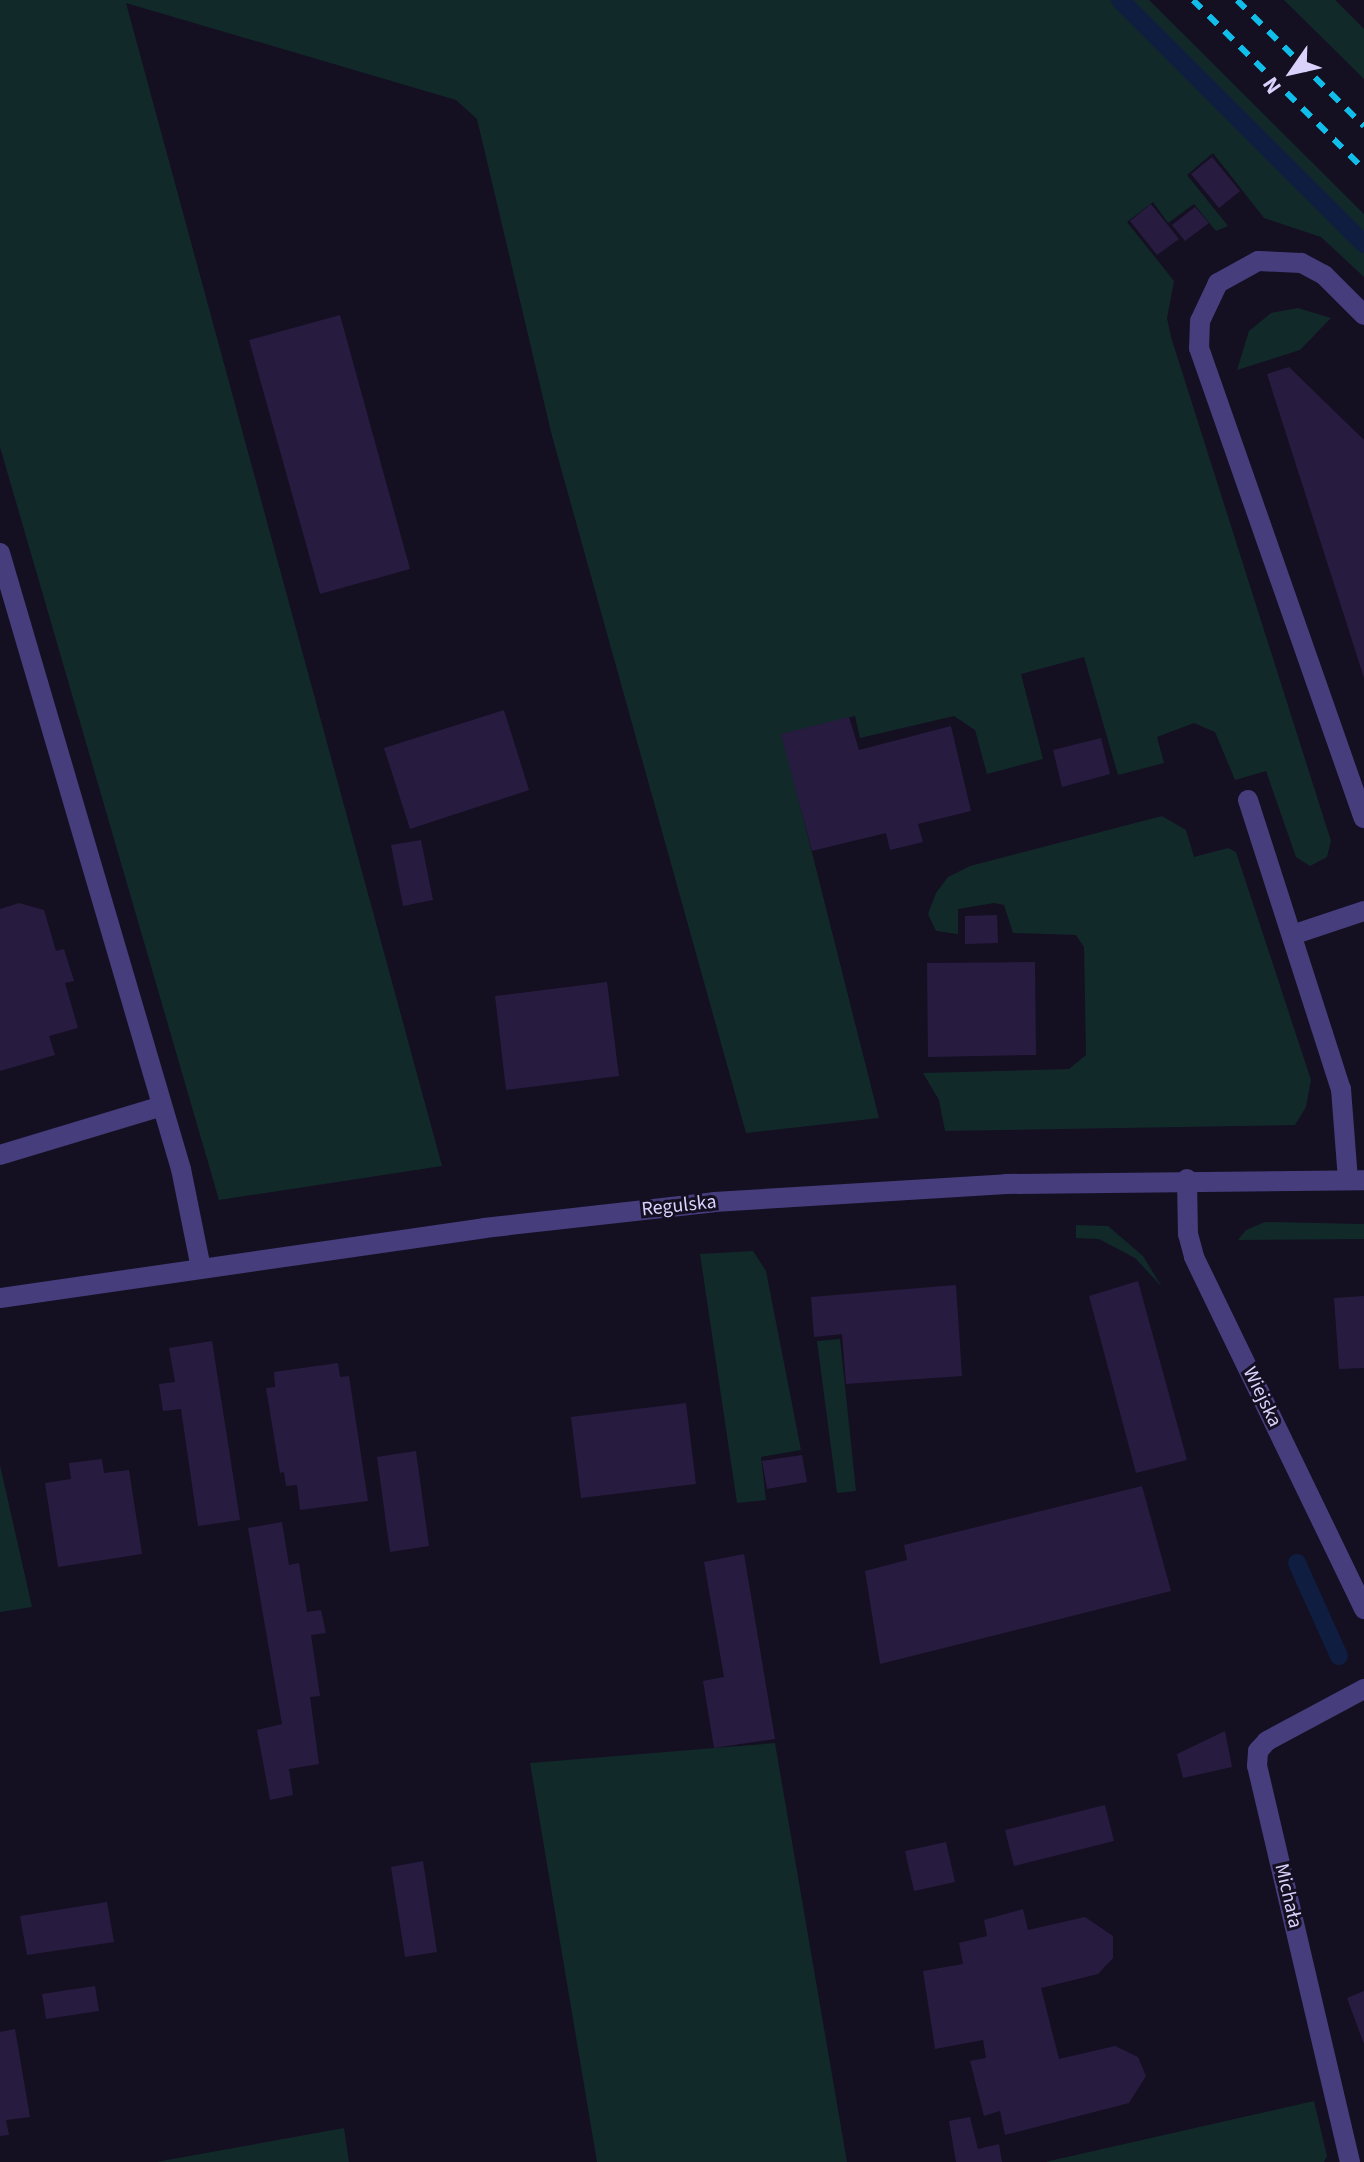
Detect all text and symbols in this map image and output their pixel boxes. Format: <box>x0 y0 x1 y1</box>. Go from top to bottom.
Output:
north arrow <box>1252 32 1332 112</box>
text: N <box>1255 70 1289 100</box>
street label: Regulska <box>640 1190 718 1222</box>
street label: Wiejska <box>1237 1363 1287 1431</box>
street label: Michała <box>1269 1861 1307 1931</box>

